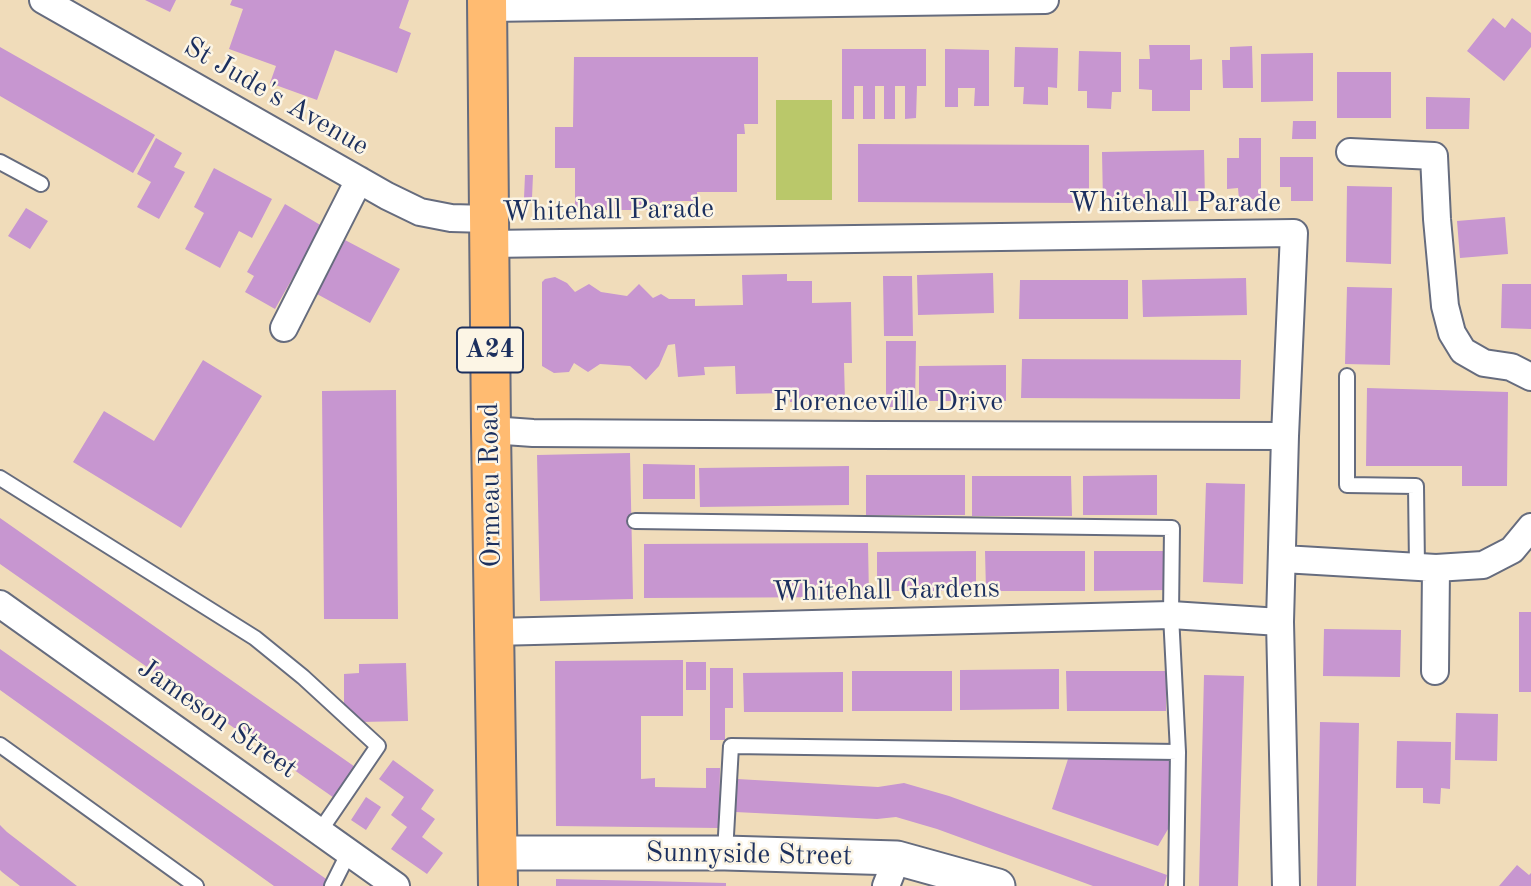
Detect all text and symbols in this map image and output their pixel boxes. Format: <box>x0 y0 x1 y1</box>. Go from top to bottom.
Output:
street label: St Jude's Avenue <box>177 30 375 164</box>
street label: Whitehall Parade <box>1069 187 1281 221</box>
street label: Whitehall Parade <box>502 192 714 230</box>
road number: A24 <box>457 328 523 372</box>
street label: Florenceville Drive <box>773 386 1003 420</box>
street label: Ormeau Road <box>473 402 509 568</box>
street label: Whitehall Gardens <box>772 572 1000 610</box>
street label: Jameson Street <box>131 652 303 786</box>
street label: Sunnyside Street <box>645 836 853 874</box>

